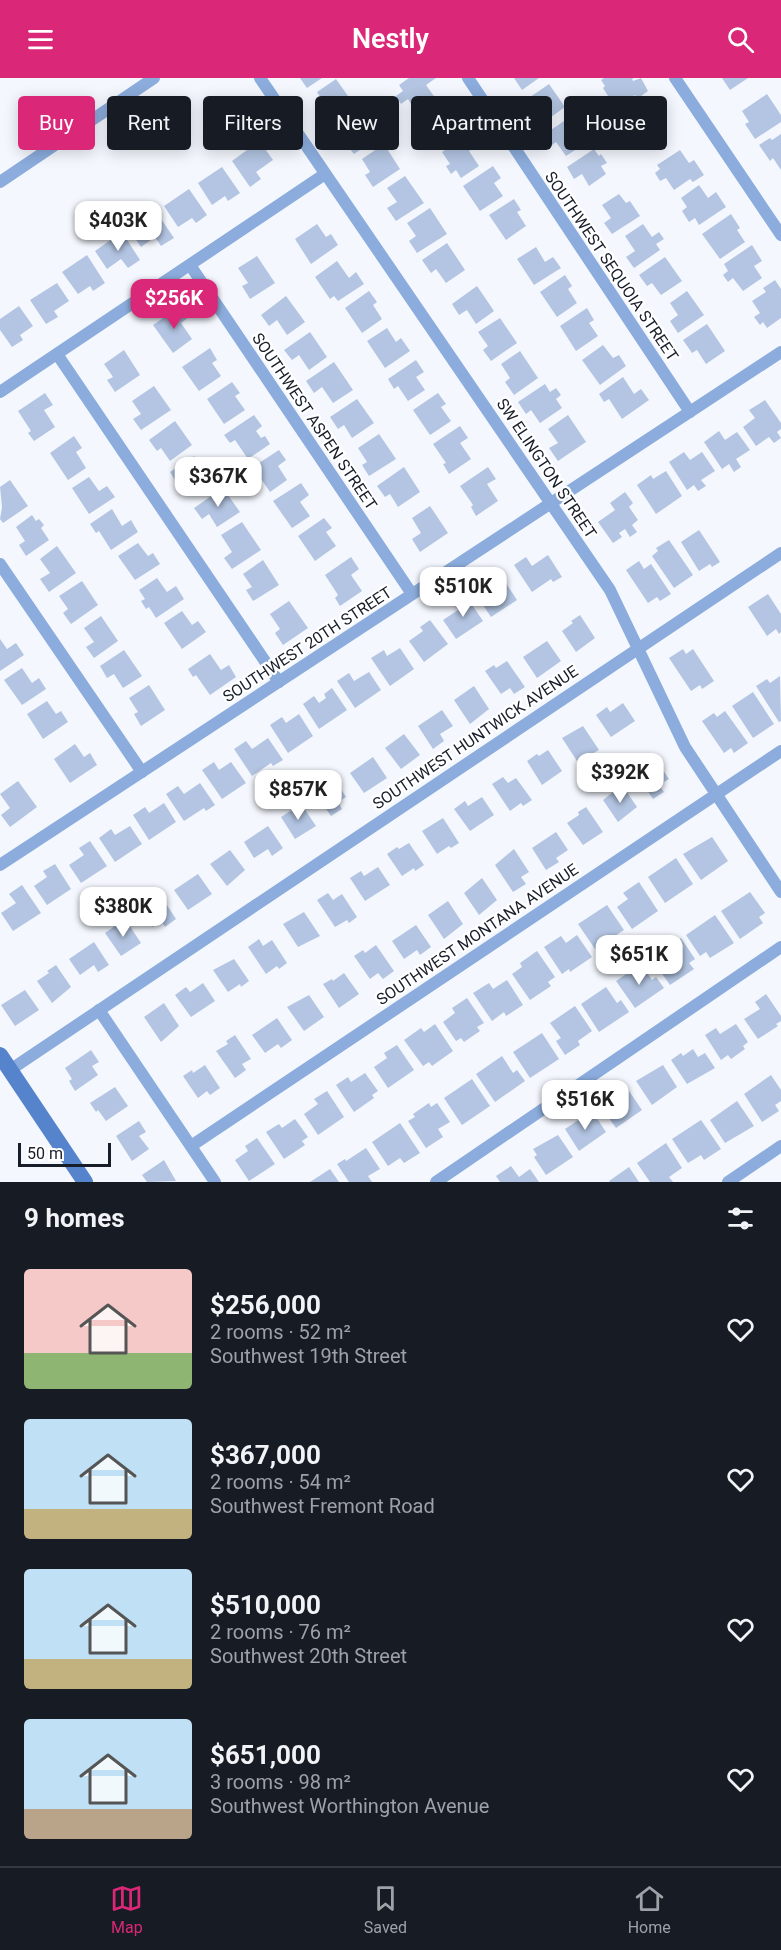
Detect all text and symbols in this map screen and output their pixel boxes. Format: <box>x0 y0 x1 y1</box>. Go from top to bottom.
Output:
icon: menu <box>24 23 57 56</box>
text: Nestly <box>352 23 429 55</box>
icon: search <box>724 23 757 56</box>
chip: Buy <box>18 96 95 150</box>
chip: Rent <box>107 96 191 150</box>
chip: Filters <box>203 96 303 150</box>
chip: New <box>315 96 399 150</box>
chip: Apartment <box>411 96 552 150</box>
chip: House <box>564 96 667 150</box>
street label: SOUTHWEST SEQUOIA STREET <box>541 168 682 365</box>
pin: $403K <box>76 201 160 252</box>
text: $403K <box>89 208 147 232</box>
pin: $256K <box>132 279 216 330</box>
text: $256K <box>145 286 203 310</box>
street label: SOUTHWEST ASPEN STREET <box>248 329 381 514</box>
street label: SW ELINGTON STREET <box>493 395 601 542</box>
pin: $367K <box>176 457 260 508</box>
text: $367K <box>189 464 247 488</box>
pin: $510K <box>421 567 505 618</box>
text: $510K <box>434 574 492 598</box>
street label: SOUTHWEST 20TH STREET <box>219 582 396 706</box>
street label: SOUTHWEST HUNTWICK AVENUE <box>369 661 581 813</box>
pin: $392K <box>578 753 662 804</box>
text: $392K <box>591 760 649 784</box>
pin: $857K <box>256 770 340 821</box>
text: $857K <box>269 777 327 801</box>
street label: SOUTHWEST MONTANA AVENUE <box>373 860 582 1009</box>
pin: $380K <box>81 887 165 938</box>
text: $380K <box>94 894 152 918</box>
pin: $651K <box>597 935 681 986</box>
text: $651K <box>610 942 668 966</box>
pin: $516K <box>543 1080 627 1131</box>
text: $516K <box>556 1087 614 1111</box>
scale bar <box>18 1140 111 1168</box>
text: 50 m <box>27 1144 63 1163</box>
icon: filters <box>724 1202 757 1235</box>
text: 9 homes <box>24 1203 125 1233</box>
text: $256,000 <box>210 1290 321 1320</box>
icon: home <box>72 1293 144 1365</box>
icon: heart <box>724 1313 757 1346</box>
text: 2 rooms · 52 m² <box>210 1320 351 1344</box>
text: Southwest 19th Street <box>210 1344 407 1368</box>
text: $367,000 <box>210 1440 321 1470</box>
icon: home <box>72 1443 144 1515</box>
icon: heart <box>724 1463 757 1496</box>
text: 2 rooms · 54 m² <box>210 1470 351 1494</box>
text: Southwest Fremont Road <box>210 1494 435 1518</box>
text: $510,000 <box>210 1590 321 1620</box>
icon: home <box>72 1593 144 1665</box>
icon: heart <box>724 1613 757 1646</box>
text: 2 rooms · 76 m² <box>210 1620 351 1644</box>
text: Southwest 20th Street <box>210 1644 407 1668</box>
text: $651,000 <box>210 1740 321 1770</box>
icon: home <box>72 1743 144 1815</box>
icon: heart <box>724 1763 757 1796</box>
text: 3 rooms · 98 m² <box>210 1770 351 1794</box>
text: Southwest Worthington Avenue <box>210 1794 489 1818</box>
tab: Map <box>110 1882 143 1937</box>
tab: Saved <box>364 1882 407 1937</box>
tab: Home <box>628 1882 671 1937</box>

